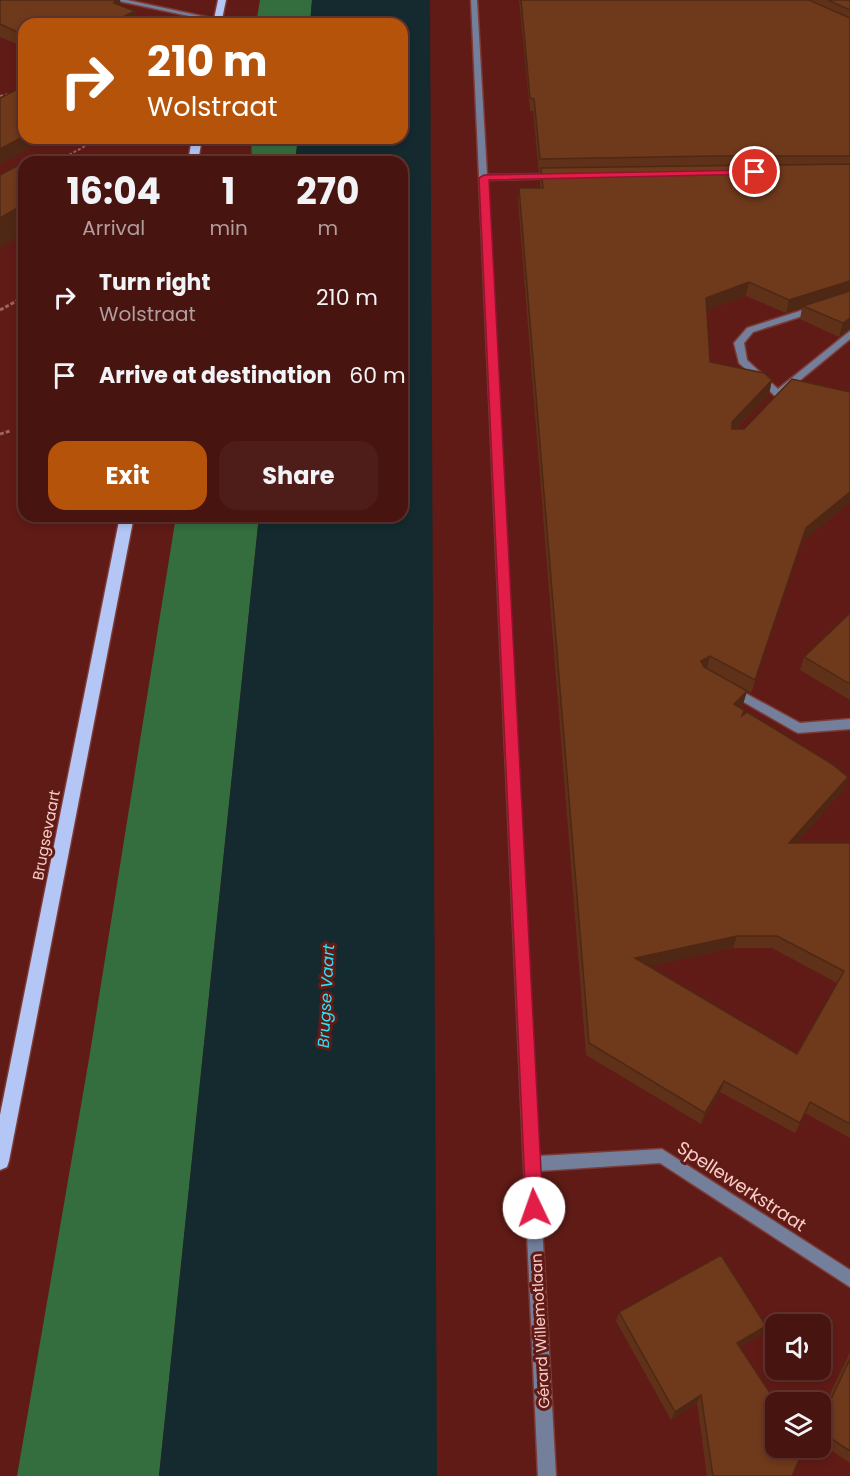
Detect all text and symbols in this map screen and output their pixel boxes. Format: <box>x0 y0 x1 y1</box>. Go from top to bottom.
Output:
text: 210 m <box>147 32 268 91</box>
icon: right <box>48 42 126 120</box>
text: Wolstraat <box>147 88 278 125</box>
pin <box>729 146 780 197</box>
icon: arrive <box>738 155 771 188</box>
text: 16:04 <box>66 166 161 217</box>
text: 1 <box>222 166 235 217</box>
text: 270 <box>296 166 360 217</box>
text: Arrival <box>82 214 145 242</box>
text: min <box>209 214 248 242</box>
text: m <box>318 214 338 242</box>
text: Turn right <box>99 267 210 298</box>
icon: right <box>48 281 81 314</box>
text: 210 m <box>316 282 378 313</box>
text: Wolstraat <box>99 300 196 328</box>
icon: arrive <box>48 359 81 392</box>
text: Arrive at destination <box>99 360 331 391</box>
text: 60 m <box>349 360 406 391</box>
button: Exit <box>48 441 207 510</box>
button: Share <box>219 441 378 510</box>
street label: Brugsevaart <box>27 788 65 882</box>
water label: Brugse Vaart <box>312 942 340 1049</box>
street label: Spellewerkstraat <box>673 1135 811 1237</box>
position arrow <box>502 1176 566 1240</box>
street label: Gérard Willemotlaan <box>525 1253 555 1409</box>
map controls <box>765 1314 831 1458</box>
button: sound <box>765 1314 831 1380</box>
button: layers <box>765 1392 831 1458</box>

